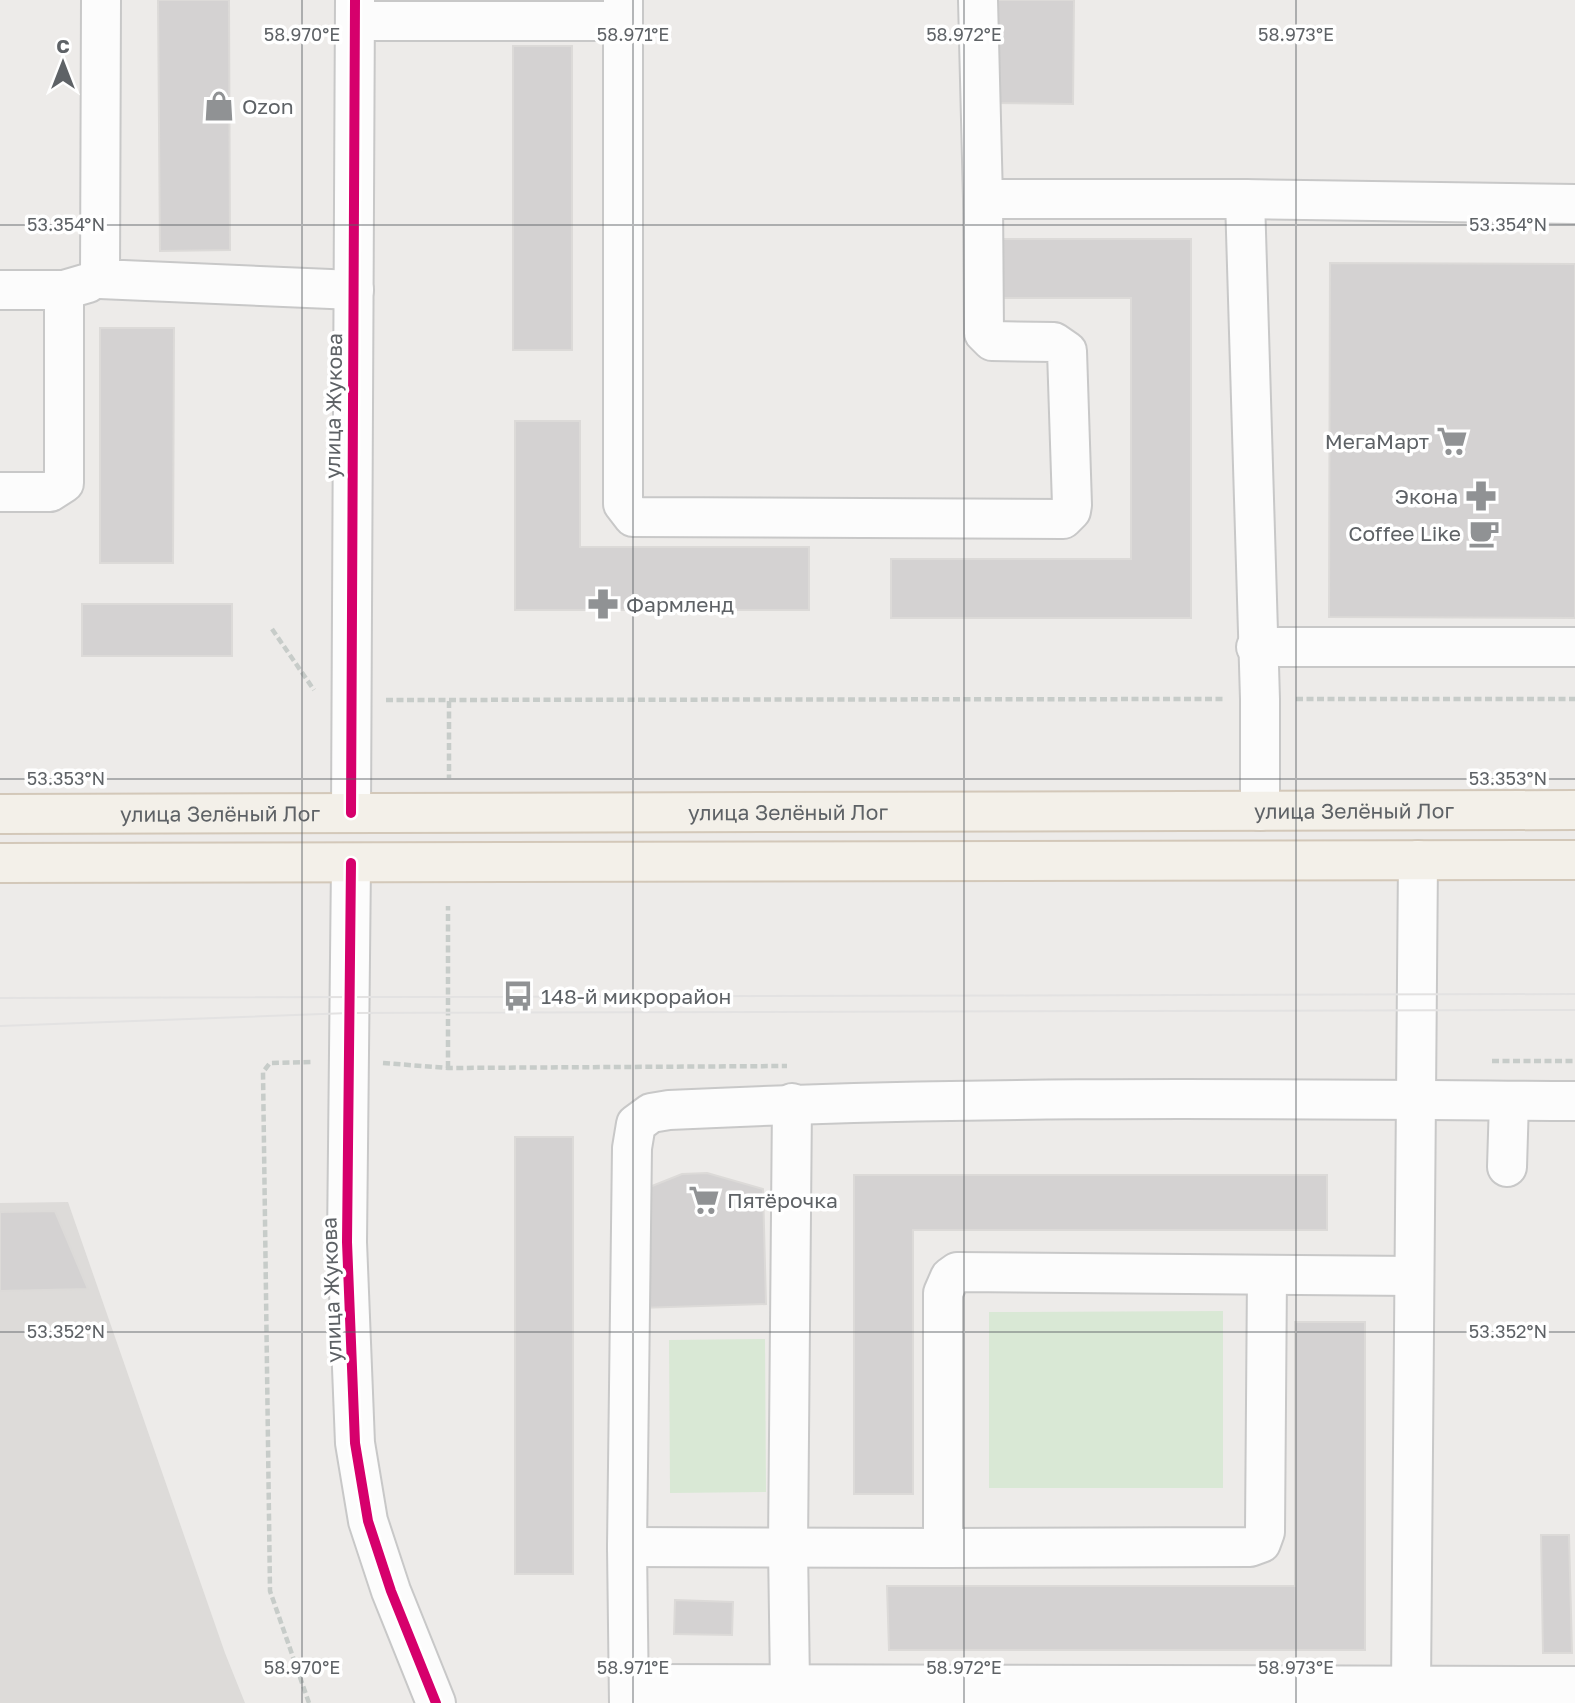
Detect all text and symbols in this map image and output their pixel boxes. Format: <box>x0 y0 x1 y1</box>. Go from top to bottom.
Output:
text: 58.970°E <box>264 23 340 45</box>
text: 58.971°E <box>597 23 669 45</box>
text: 58.972°E <box>926 23 1002 45</box>
text: 58.973°E <box>1258 23 1334 45</box>
north arrow <box>28 28 98 98</box>
text: С <box>56 34 70 57</box>
shop icon: Ozon <box>202 89 236 123</box>
place label: Ozon <box>242 93 294 119</box>
text: 53.354°N <box>27 213 105 235</box>
text: 53.354°N <box>1469 213 1547 235</box>
street label: улица Жукова <box>319 333 347 479</box>
supermarket icon: МегаМарт <box>1435 424 1469 458</box>
place label: МегаМарт <box>1325 428 1429 454</box>
pharmacy icon: Экона <box>1464 479 1498 513</box>
place label: Экона <box>1395 483 1458 509</box>
cafe icon: Coffee Like <box>1467 516 1501 550</box>
place label: Coffee Like <box>1348 520 1461 546</box>
pharmacy icon: Фармленд <box>586 587 620 621</box>
place label: Фармленд <box>626 591 734 617</box>
text: 53.353°N <box>27 767 105 789</box>
text: 53.353°N <box>1469 767 1547 789</box>
street label: улица Зелёный Лог <box>1254 797 1454 824</box>
street label: улица Зелёный Лог <box>688 799 888 825</box>
street label: улица Зелёный Лог <box>120 800 320 827</box>
bus stop icon: 148-й микрорайон <box>501 979 535 1013</box>
place label: 148-й микрорайон <box>541 983 731 1009</box>
supermarket icon: Пятёрочка <box>687 1183 721 1217</box>
place label: Пятёрочка <box>727 1187 838 1213</box>
street label: улица Жукова <box>315 1217 347 1363</box>
text: 53.352°N <box>27 1320 105 1342</box>
text: 53.352°N <box>1469 1320 1547 1342</box>
text: 58.970°E <box>264 1656 340 1678</box>
text: 58.971°E <box>597 1656 669 1678</box>
text: 58.972°E <box>926 1656 1002 1678</box>
text: 58.973°E <box>1258 1656 1334 1678</box>

